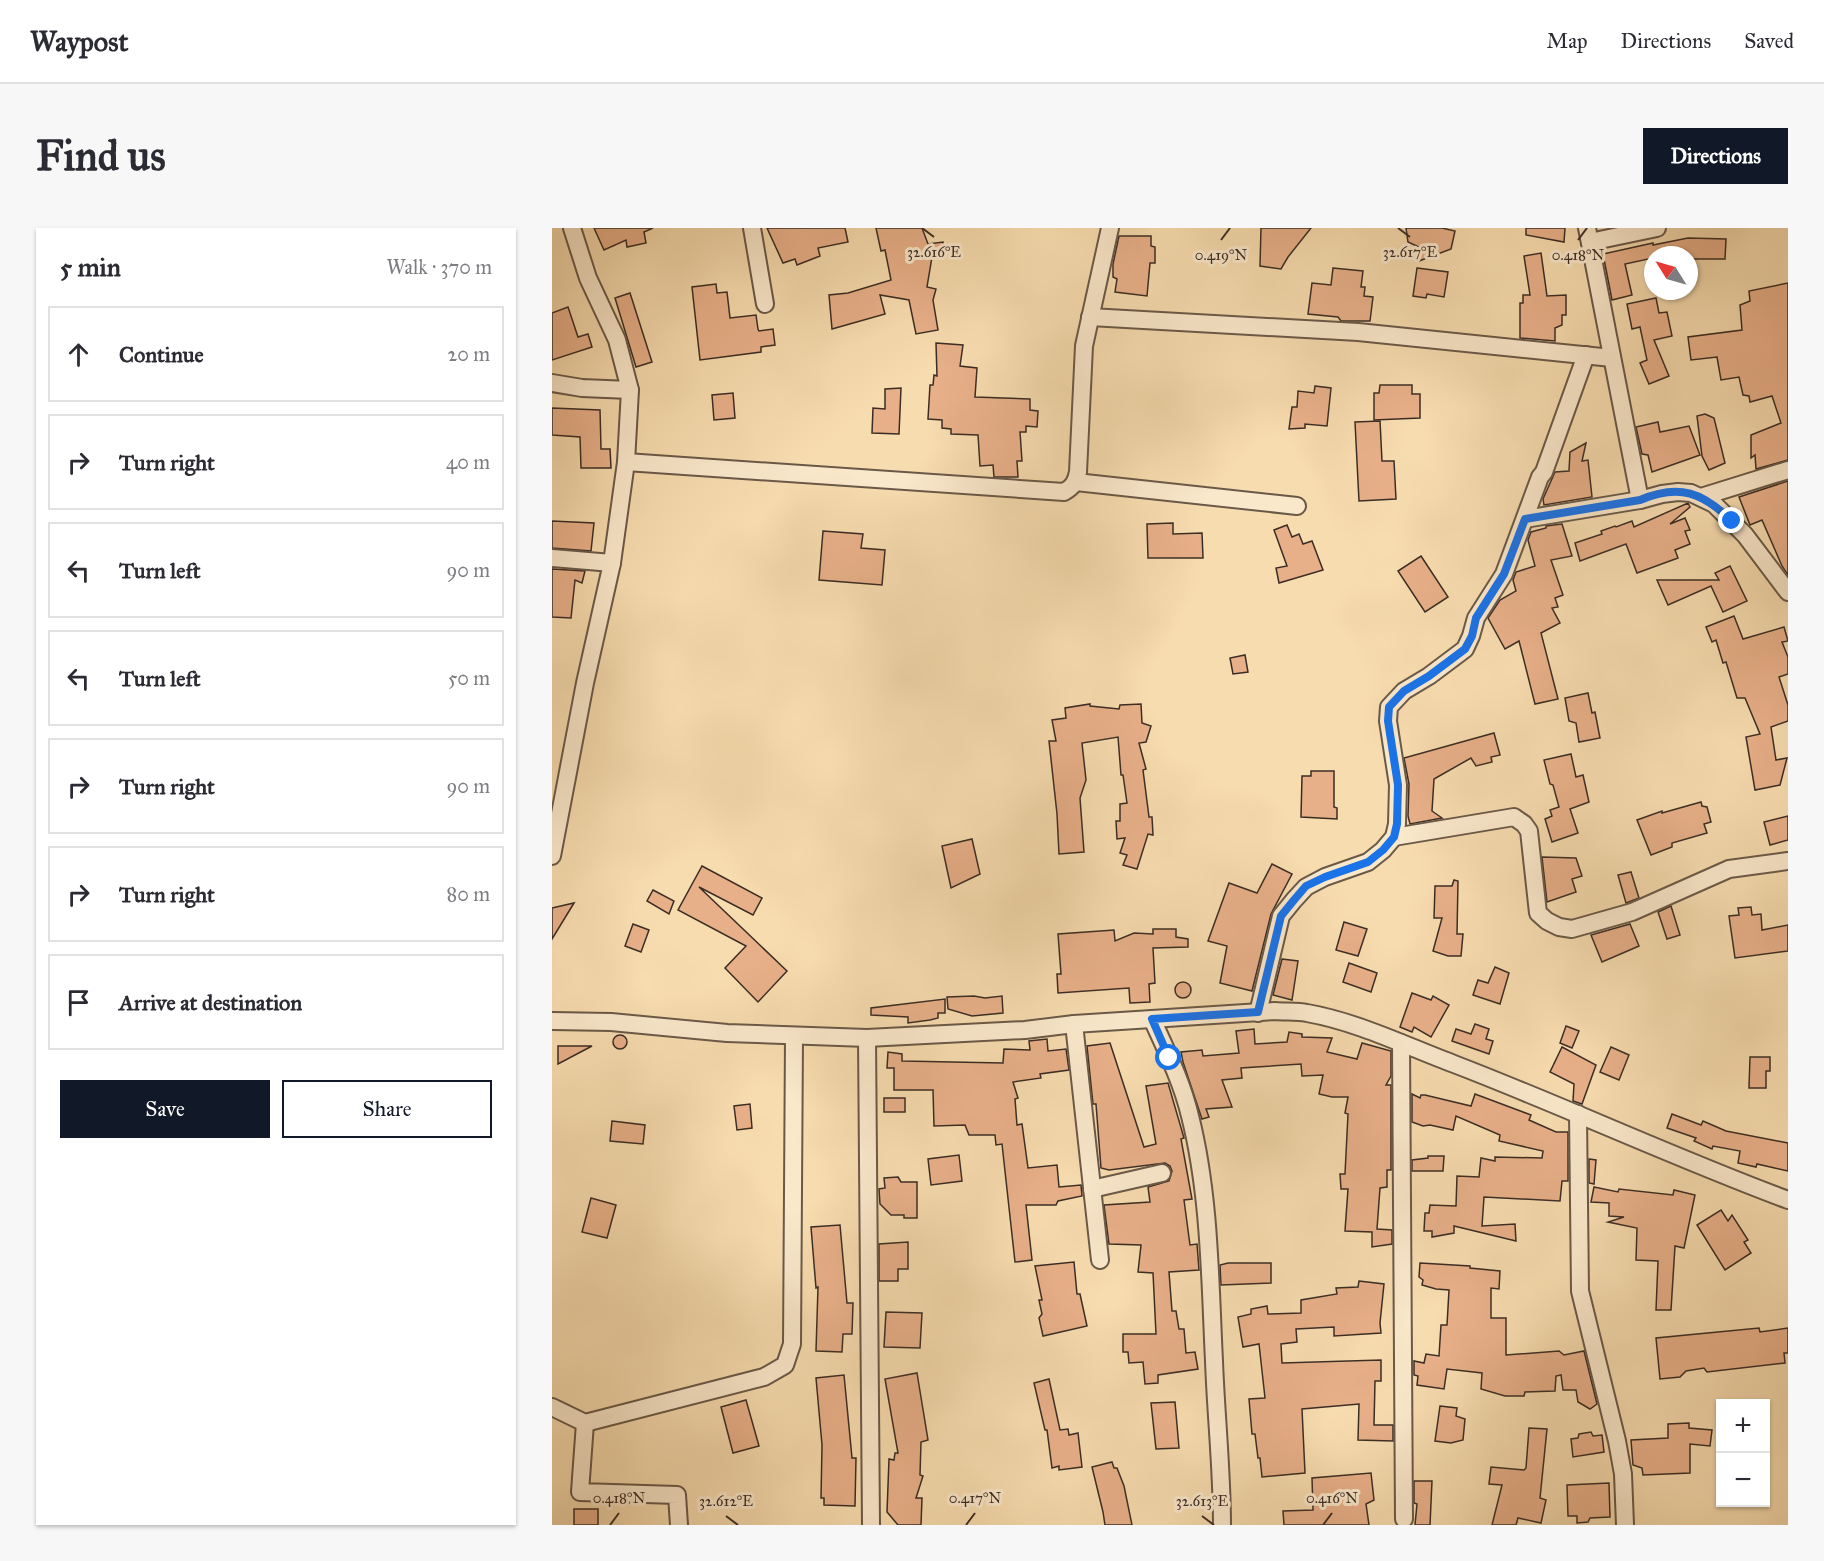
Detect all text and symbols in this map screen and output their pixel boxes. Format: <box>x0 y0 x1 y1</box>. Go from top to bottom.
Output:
text: Waypost <box>30 24 128 59</box>
text: Map <box>1547 28 1588 54</box>
text: Directions <box>1621 28 1711 54</box>
text: Saved <box>1744 28 1794 54</box>
button: Directions <box>1643 128 1788 184</box>
text: Find us <box>36 130 166 182</box>
text: 32.616°E <box>907 243 961 261</box>
text: 32.617°E <box>1383 243 1438 261</box>
text: 0.419°N <box>1195 246 1247 264</box>
text: 0.418°N <box>1552 246 1604 264</box>
north arrow <box>1644 246 1698 300</box>
text: 5 min <box>60 251 121 283</box>
text: Walk · 370 m <box>386 255 492 279</box>
icon: ahead <box>62 338 95 371</box>
text: Continue <box>119 341 204 368</box>
text: 20 m <box>447 342 490 366</box>
icon: right <box>62 446 95 479</box>
text: Turn right <box>119 449 215 476</box>
text: 40 m <box>446 450 490 474</box>
route end <box>1718 507 1744 533</box>
icon: left <box>62 554 95 587</box>
text: Turn left <box>119 557 201 584</box>
text: 90 m <box>447 558 490 582</box>
icon: left <box>62 662 95 695</box>
text: Turn left <box>119 665 201 692</box>
text: 50 m <box>448 666 490 690</box>
icon: right <box>62 770 95 803</box>
text: Turn right <box>119 773 215 800</box>
text: 90 m <box>447 774 490 798</box>
icon: right <box>62 878 95 911</box>
text: Turn right <box>119 881 215 908</box>
text: 80 m <box>447 882 490 906</box>
icon: arrive <box>62 986 95 1019</box>
text: Arrive at destination <box>119 989 302 1016</box>
route start <box>1155 1044 1181 1070</box>
button: Save <box>60 1080 270 1138</box>
button: Share <box>282 1080 492 1138</box>
map controls <box>1716 1399 1770 1507</box>
button: + <box>1716 1399 1770 1453</box>
button: − <box>1716 1453 1770 1507</box>
text: 0.418°N <box>593 1489 645 1507</box>
text: 0.417°N <box>949 1489 1001 1507</box>
text: 0.416°N <box>1306 1489 1358 1507</box>
text: 32.612°E <box>699 1492 753 1510</box>
text: 32.613°E <box>1176 1492 1229 1510</box>

